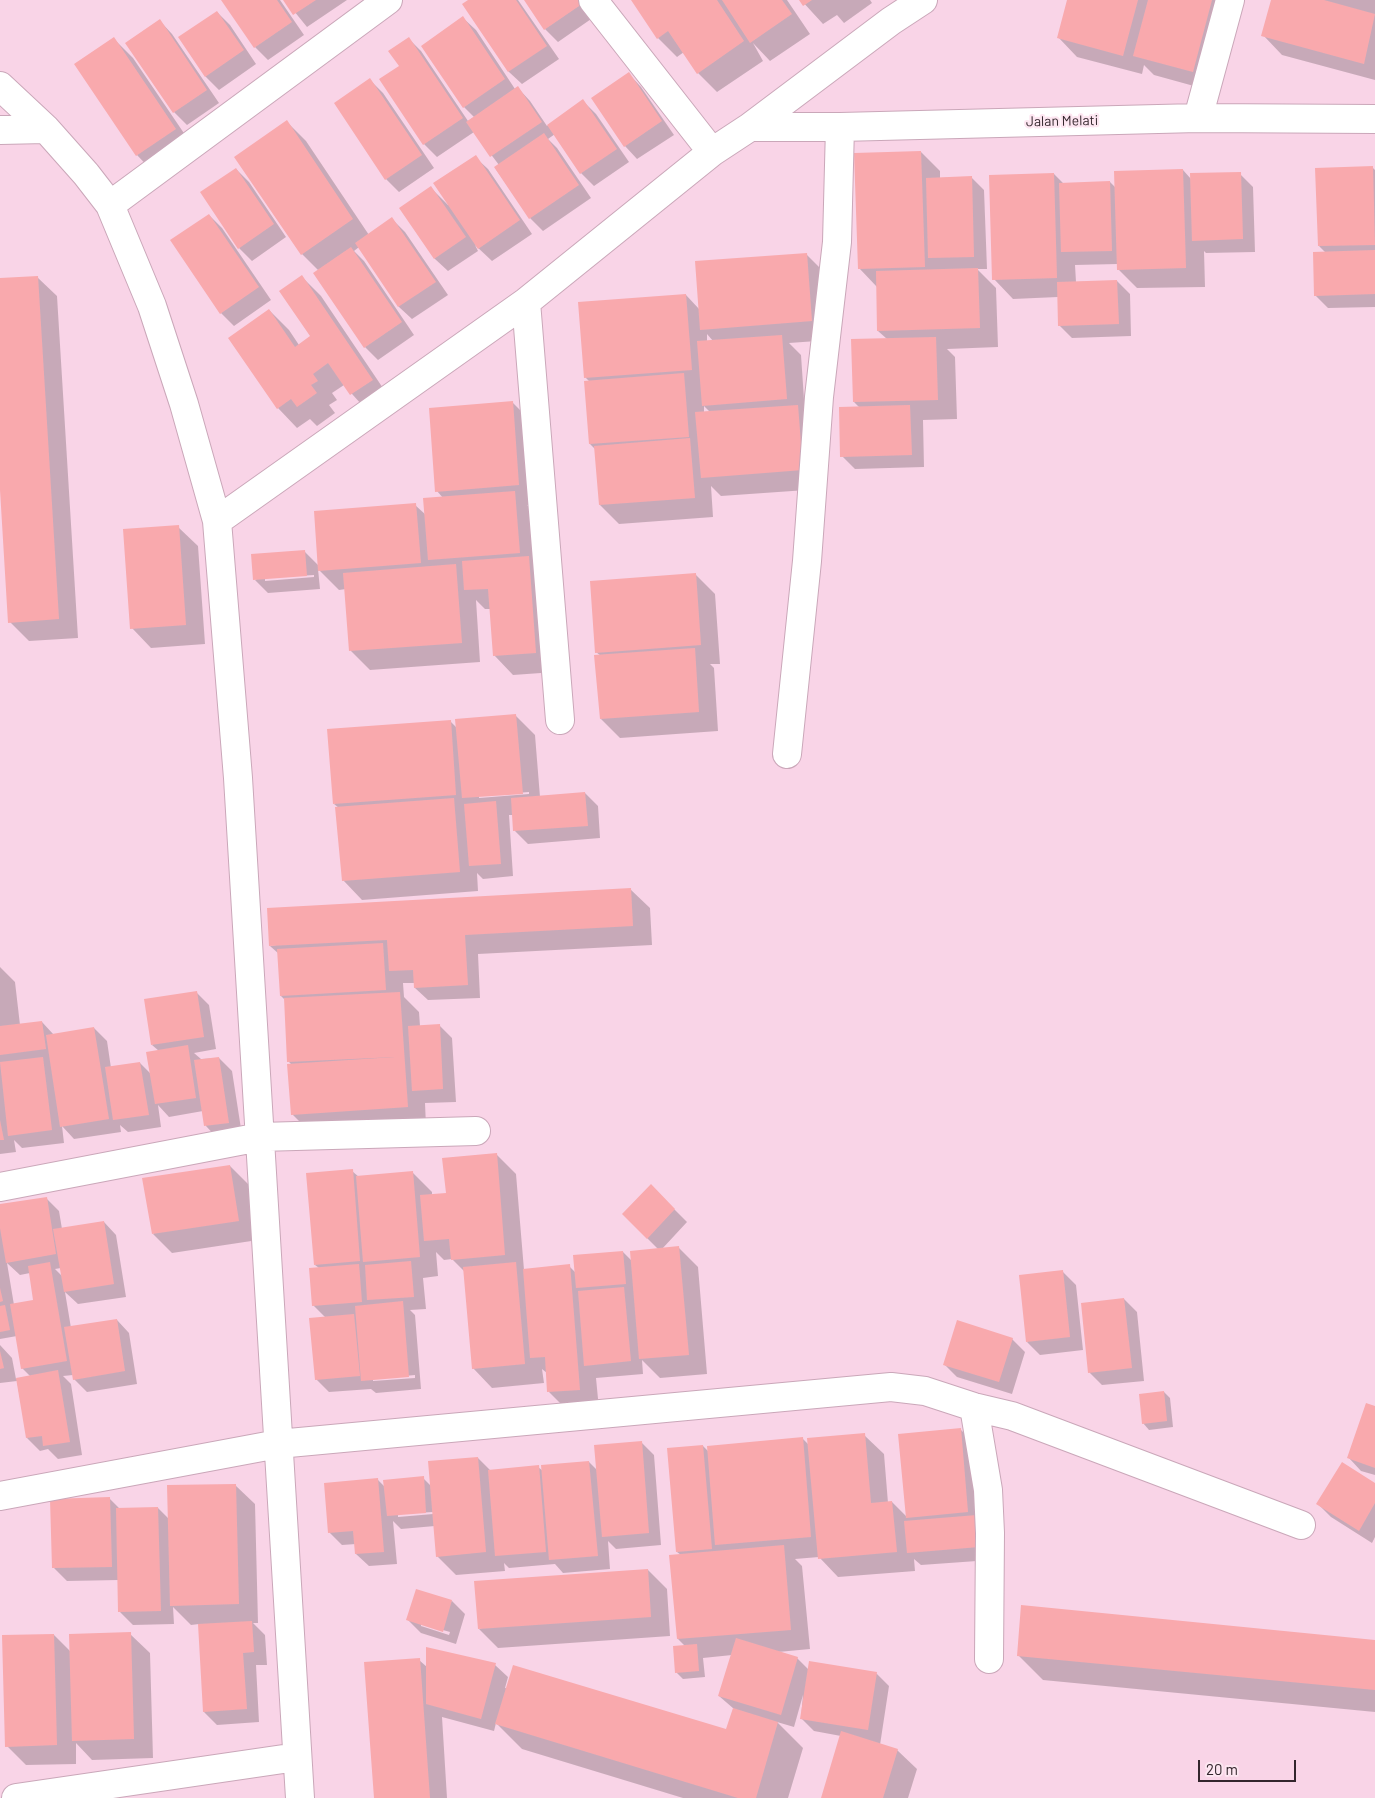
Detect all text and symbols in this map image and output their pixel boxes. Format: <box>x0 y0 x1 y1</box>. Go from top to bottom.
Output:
street label: Jalan Melati <box>1026 112 1098 130</box>
scale bar <box>1200 1750 1298 1782</box>
text: 20 m <box>1206 1760 1238 1778</box>

